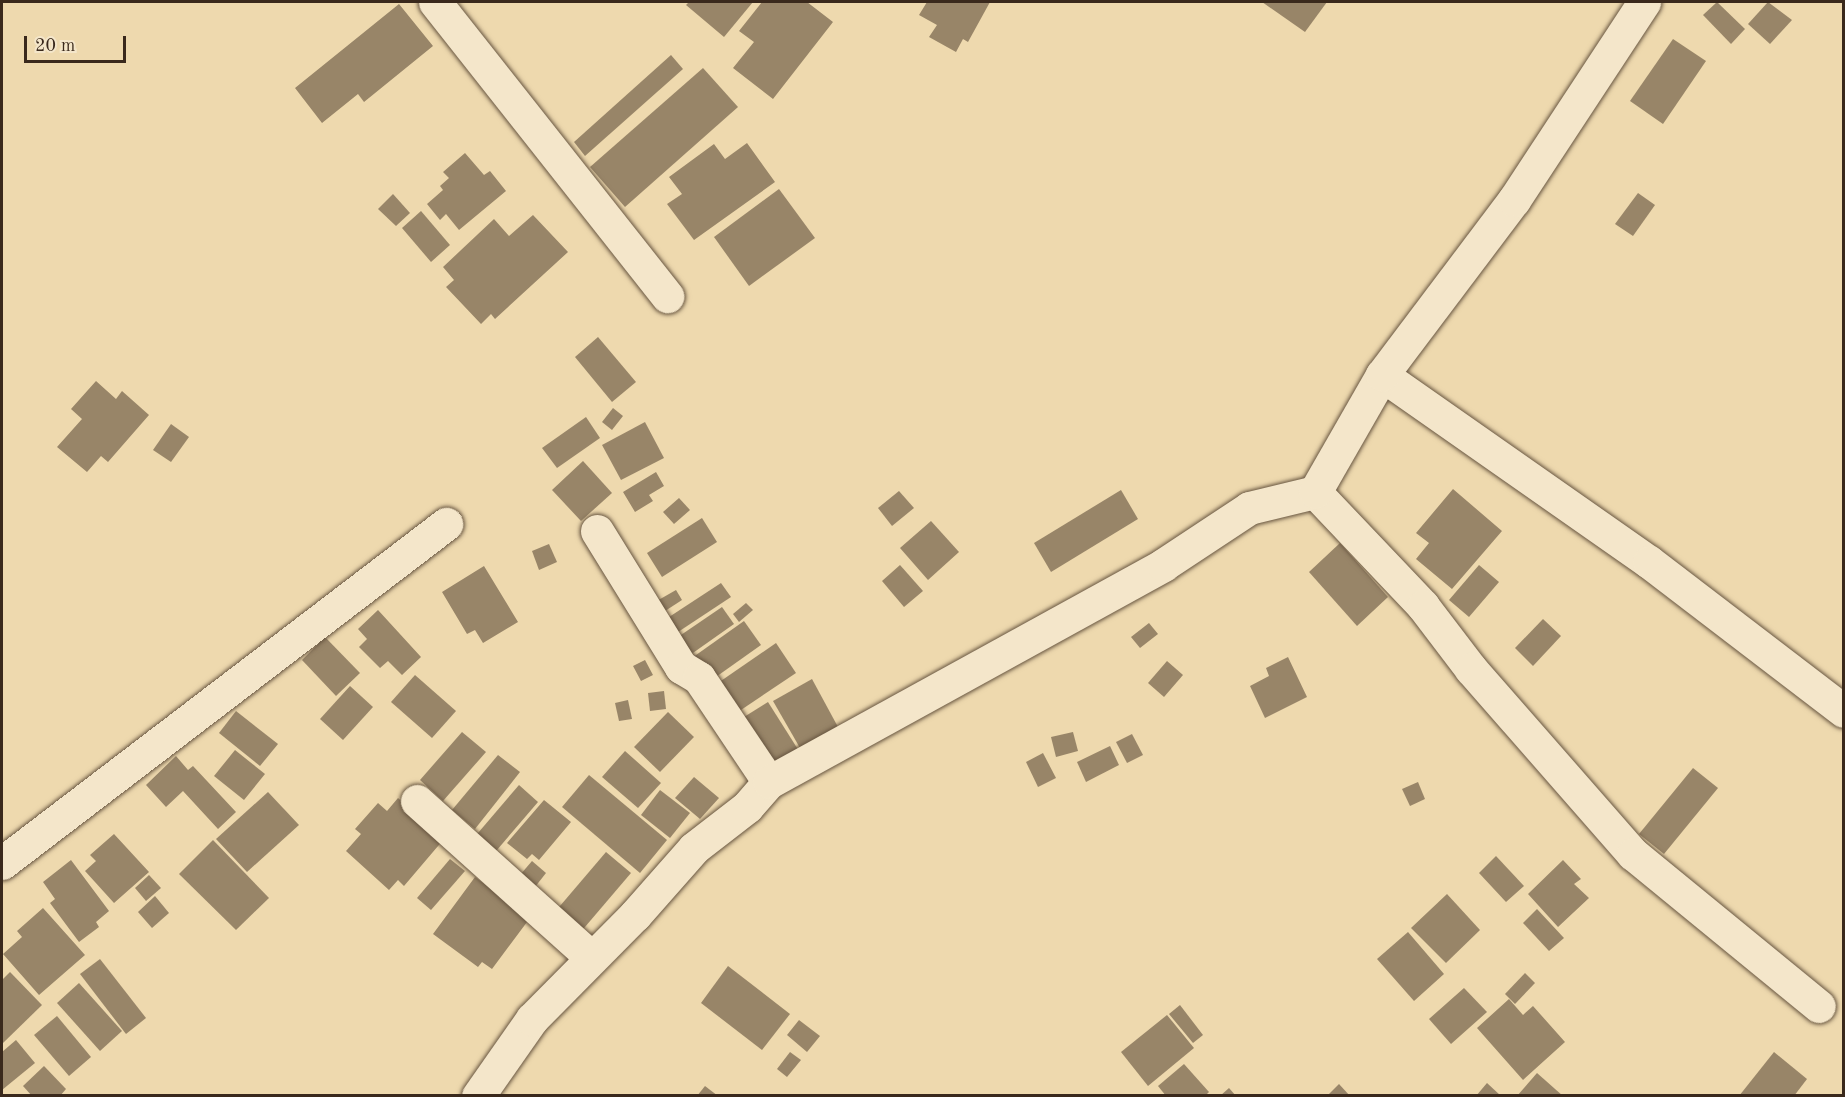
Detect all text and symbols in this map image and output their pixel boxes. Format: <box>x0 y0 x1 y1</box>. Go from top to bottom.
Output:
scale bar <box>27 24 129 62</box>
text: 20 m <box>35 37 75 55</box>

